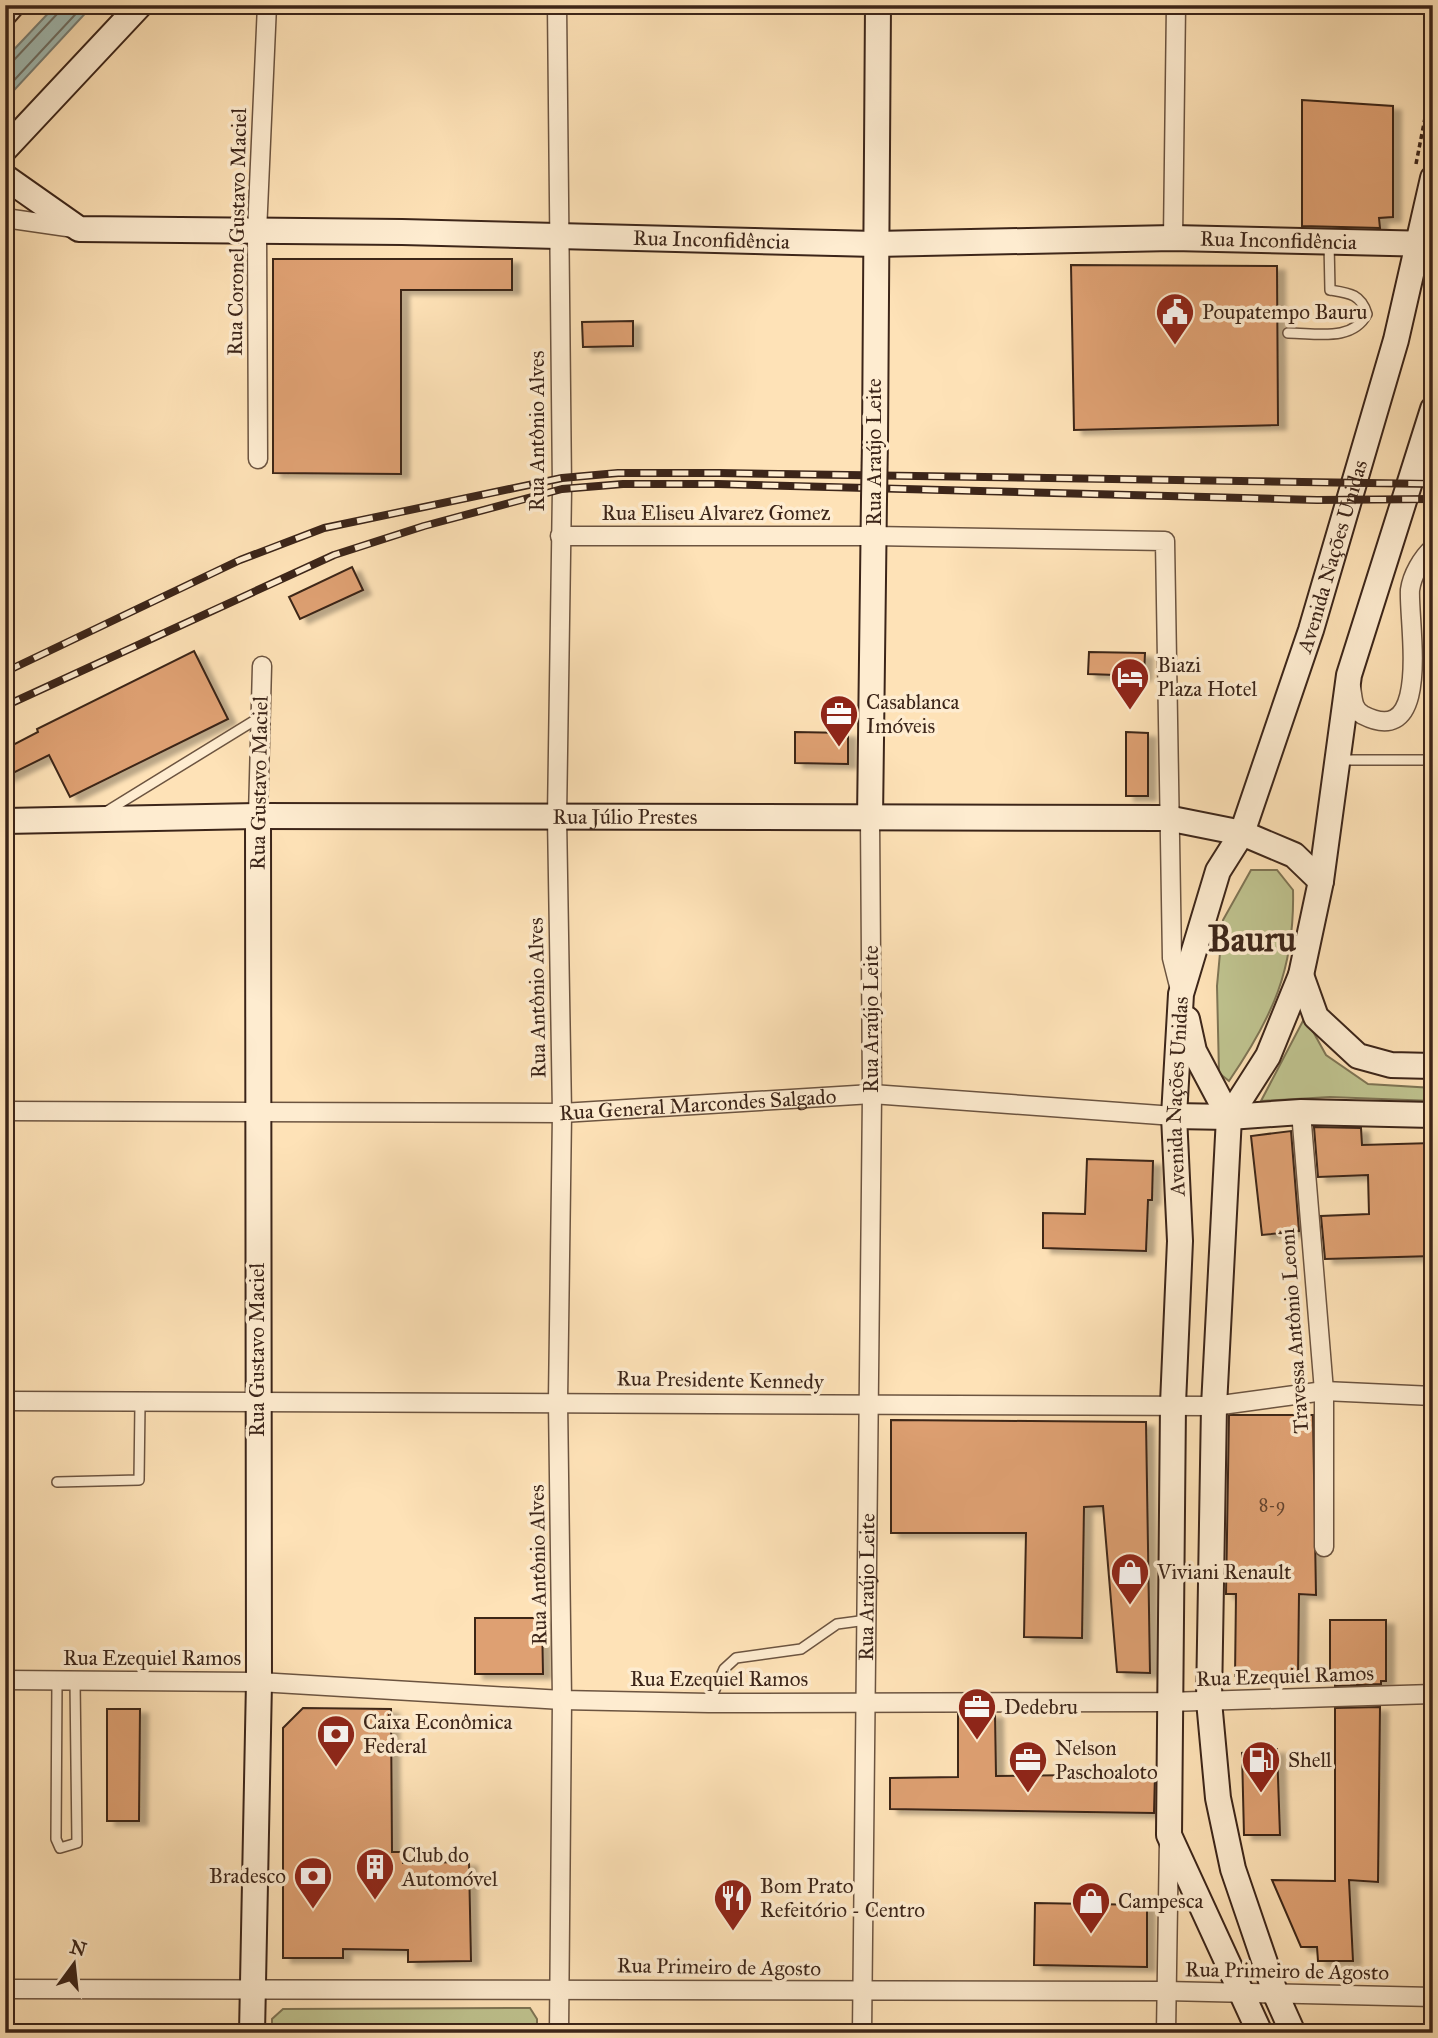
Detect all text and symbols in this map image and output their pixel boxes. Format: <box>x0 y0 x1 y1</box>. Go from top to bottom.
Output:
street label: Rua Coronel Gustavo Maciel <box>222 107 252 356</box>
street label: Rua Inconfidência <box>633 225 790 255</box>
street label: Rua Inconfidência <box>1200 226 1357 255</box>
public building icon: Poupatempo Bauru <box>1154 291 1196 346</box>
place label: Poupatempo Bauru <box>1202 299 1368 325</box>
street label: Rua Antônio Alves <box>524 351 550 511</box>
street label: Rua Araújo Leite <box>861 378 887 526</box>
street label: Avenida Nações Unidas <box>1291 457 1373 657</box>
street label: Rua Eliseu Alvarez Gomez <box>601 500 831 526</box>
place label: Biazi Plaza Hotel <box>1157 652 1258 702</box>
hotel icon: Biazi Plaza Hotel <box>1109 656 1151 711</box>
place label: Casablanca Imóveis <box>866 689 960 739</box>
office icon: Casablanca Imóveis <box>818 693 860 748</box>
street label: Rua Gustavo Maciel <box>244 695 274 870</box>
street label: Rua Júlio Prestes <box>552 804 697 830</box>
street label: Rua Antônio Alves <box>523 917 551 1079</box>
district label: Bauru <box>1208 918 1297 961</box>
street label: Rua Araújo Leite <box>858 945 884 1093</box>
street label: Avenida Nações Unidas <box>1161 996 1194 1198</box>
street label: Rua General Marcondes Salgado <box>558 1083 837 1126</box>
street label: Travessa Antônio Leoni <box>1274 1227 1314 1435</box>
street label: Rua Gustavo Maciel <box>244 1263 270 1437</box>
street label: Rua Presidente Kennedy <box>616 1365 825 1395</box>
street label: Rua Antônio Alves <box>524 1484 552 1646</box>
house number: 8-9 <box>1259 1494 1285 1516</box>
street label: Rua Araújo Leite <box>853 1513 881 1661</box>
shop icon: Viviani Renault <box>1109 1551 1151 1606</box>
place label: Viviani Renault <box>1156 1559 1292 1585</box>
street label: Rua Ezequiel Ramos <box>63 1645 241 1671</box>
street label: Rua Ezequiel Ramos <box>1196 1660 1374 1692</box>
street label: Rua Ezequiel Ramos <box>630 1666 808 1692</box>
office icon: Dedebru <box>956 1686 998 1741</box>
place label: Dedebru <box>1004 1694 1078 1720</box>
place label: Caixa Econômica Federal <box>363 1709 513 1759</box>
bank icon: Caixa Econômica Federal <box>315 1713 357 1768</box>
place label: Nelson Paschoaloto <box>1055 1735 1158 1785</box>
office icon: Nelson Paschoaloto <box>1007 1739 1049 1794</box>
fuel station icon: Shell <box>1240 1739 1282 1794</box>
place label: Shell <box>1288 1747 1332 1773</box>
place label: Club do Automóvel <box>401 1842 498 1892</box>
building icon: Club do Automóvel <box>354 1846 396 1901</box>
bank icon: Bradesco <box>292 1855 334 1910</box>
place label: Bradesco <box>209 1863 286 1889</box>
place label: Bom Prato Refeitório - Centro <box>760 1873 925 1923</box>
restaurant icon: Bom Prato Refeitório - Centro <box>712 1877 754 1932</box>
shop icon: Campesca <box>1070 1880 1112 1935</box>
place label: Campesca <box>1118 1888 1204 1914</box>
north arrow <box>38 1930 108 2000</box>
text: N <box>68 1935 89 1961</box>
street label: Rua Primeiro de Agosto <box>617 1952 822 1982</box>
street label: Rua Primeiro de Agosto <box>1185 1956 1390 1986</box>

